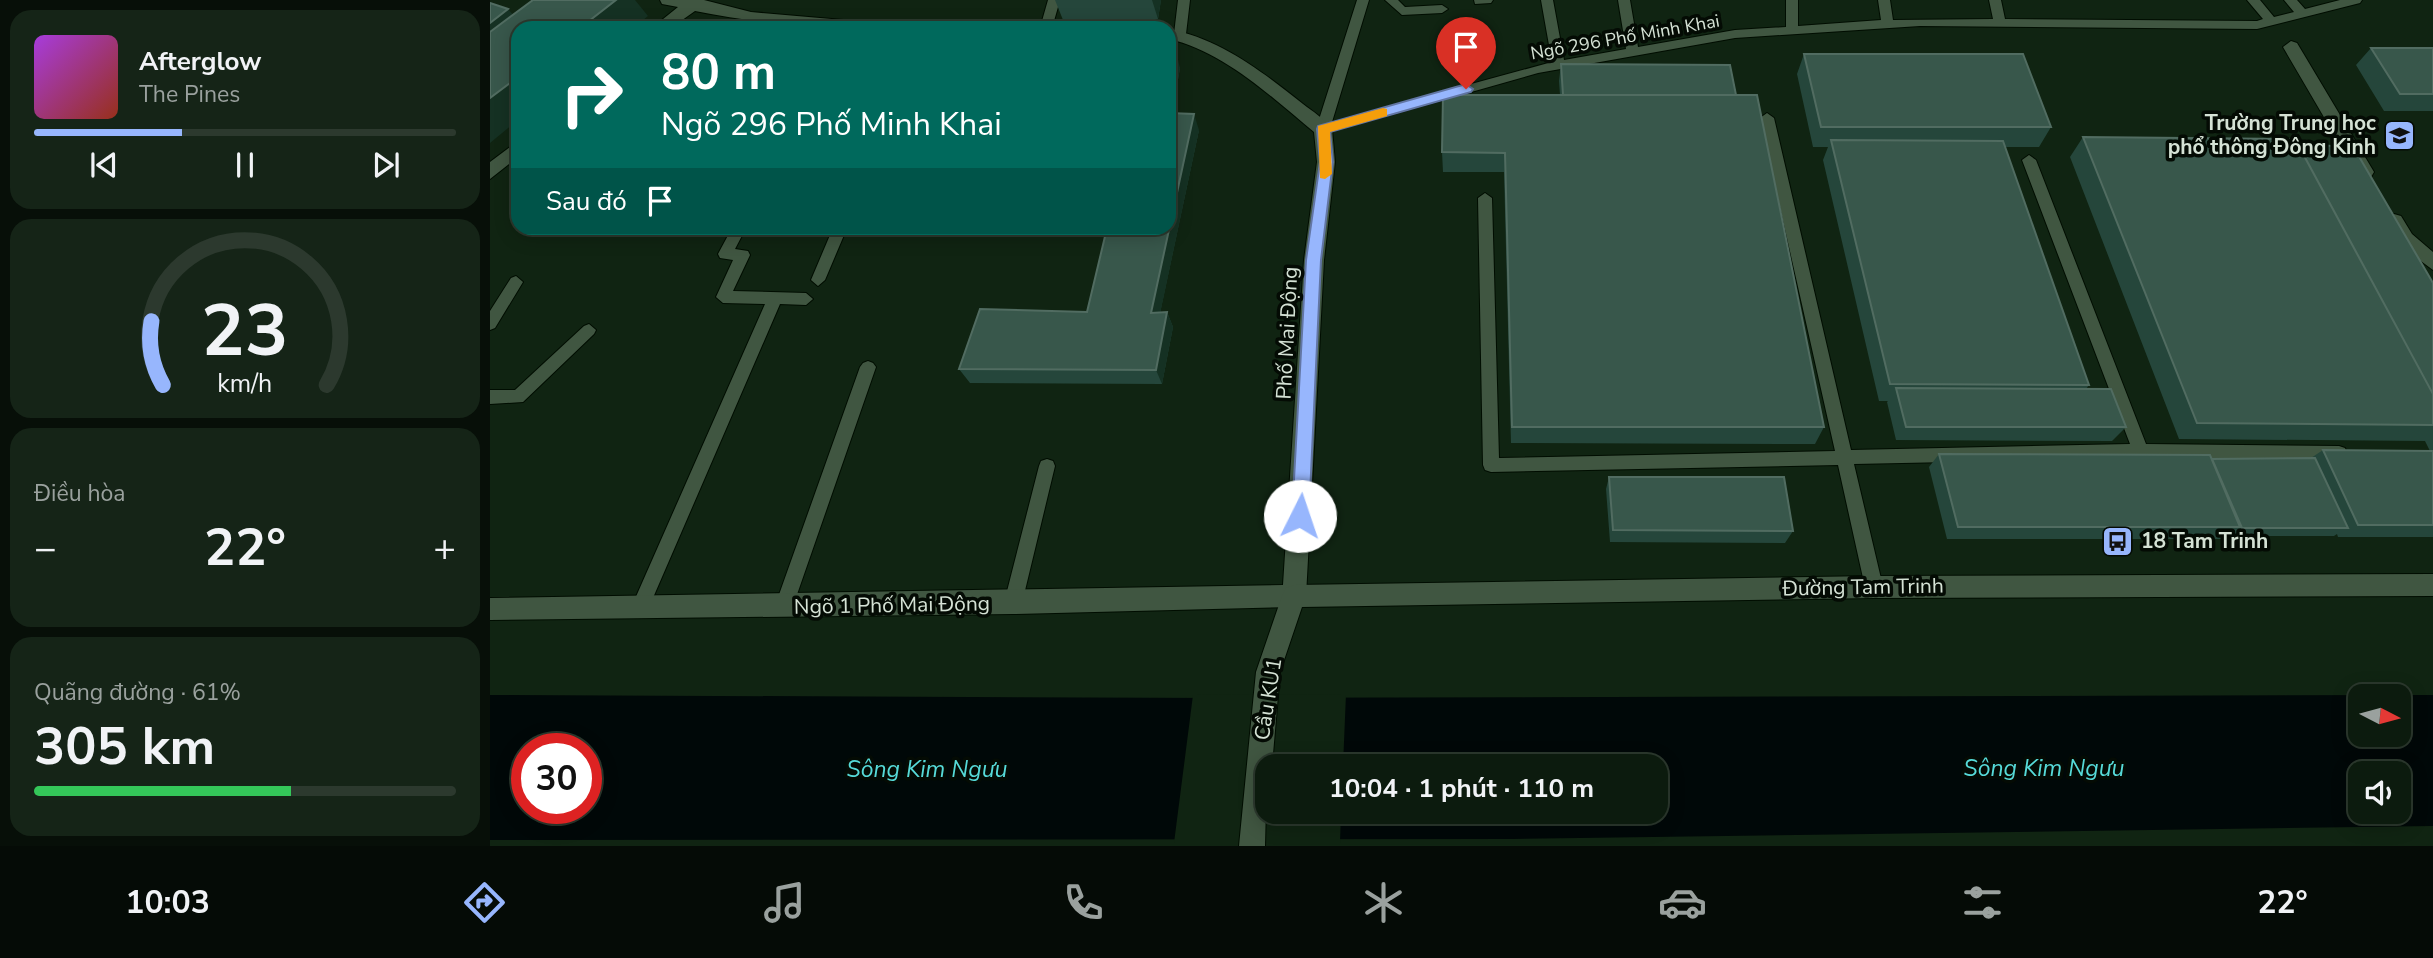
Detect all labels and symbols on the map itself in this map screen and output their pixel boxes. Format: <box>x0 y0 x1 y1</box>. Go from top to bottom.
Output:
street label: Ngõ 296 Phố Minh Khai <box>1529 9 1721 65</box>
pin <box>1436 17 1496 89</box>
place label: Trường Trung học phổ thông Đông Kinh <box>2168 109 2376 161</box>
school or university icon: Trường Trung học phổ thông Đông Kinh <box>2382 118 2416 152</box>
street label: Phố Mai Động <box>1270 266 1304 400</box>
position arrow <box>1263 479 1337 553</box>
bus stop icon: 18 Tam Trinh <box>2101 524 2135 558</box>
place label: 18 Tam Trinh <box>2141 527 2268 555</box>
street label: Đường Tam Trinh <box>1781 572 1944 602</box>
street label: Ngõ 1 Phố Mai Động <box>794 589 990 621</box>
street label: Cầu KU1 <box>1248 656 1288 742</box>
north arrow <box>2348 684 2412 747</box>
speed limit sign: 30 <box>511 733 602 824</box>
water label: Sông Kim Ngưu <box>1964 753 2125 784</box>
water label: Sông Kim Ngưu <box>847 754 1008 785</box>

